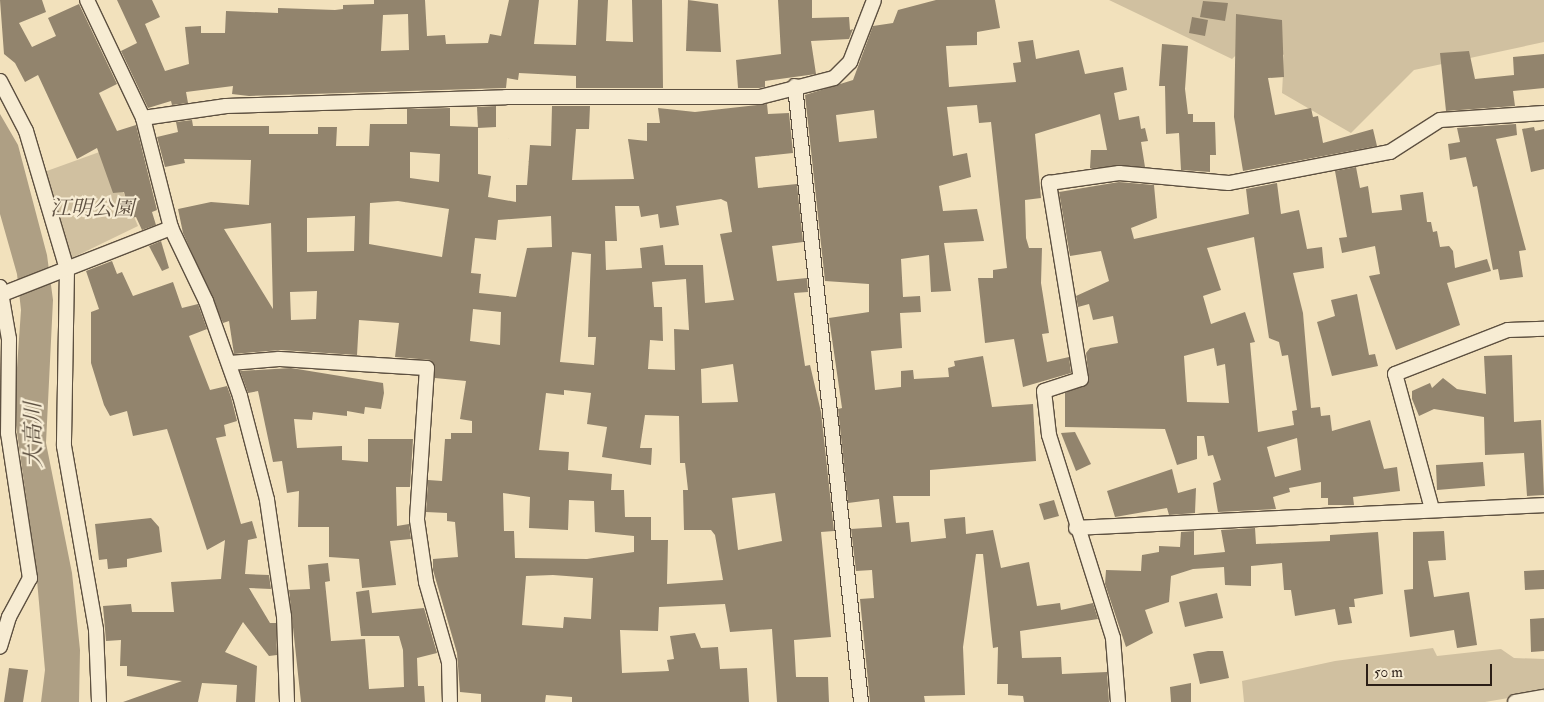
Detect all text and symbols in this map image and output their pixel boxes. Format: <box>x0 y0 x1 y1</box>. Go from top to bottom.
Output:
park label: 江明公園 <box>50 196 134 222</box>
water label: 大高川 <box>20 402 48 468</box>
scale bar <box>1369 654 1495 686</box>
text: 50 m <box>1374 663 1403 682</box>

